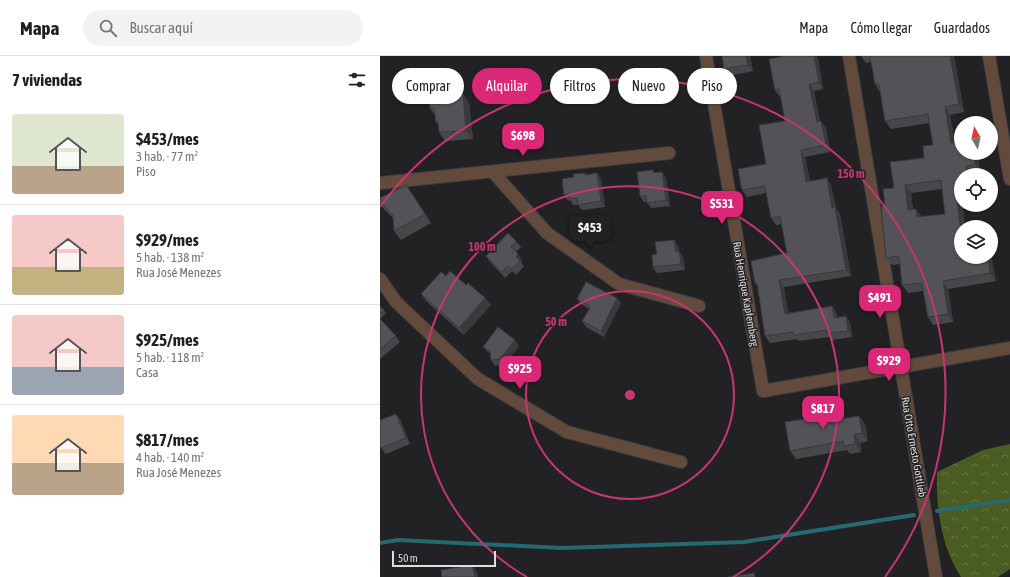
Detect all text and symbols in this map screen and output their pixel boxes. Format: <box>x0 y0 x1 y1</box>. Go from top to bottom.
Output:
search box <box>83 10 363 46</box>
text: Mapa <box>20 17 59 39</box>
icon: search <box>97 17 119 39</box>
text: Buscar aquí <box>129 19 193 36</box>
text: Mapa <box>799 20 828 36</box>
text: Cómo llegar <box>850 20 912 36</box>
text: Guardados <box>934 20 990 36</box>
chip: Comprar <box>392 68 464 104</box>
chip: Alquilar <box>472 68 542 104</box>
chip: Filtros <box>550 68 610 104</box>
chip: Nuevo <box>618 68 679 104</box>
chip: Piso <box>687 68 737 104</box>
icon: filters <box>346 69 368 91</box>
text: 7 viviendas <box>12 70 82 90</box>
north arrow <box>954 116 998 160</box>
map controls <box>954 116 998 264</box>
pin: $698 <box>499 123 547 157</box>
text: $698 <box>511 128 535 143</box>
text: $453/mes <box>136 129 199 149</box>
icon: home <box>44 130 92 178</box>
text: 3 hab. · 77 m² <box>136 149 198 164</box>
text: Piso <box>136 164 156 179</box>
text: 150 m <box>837 167 865 181</box>
button: locate <box>954 168 998 212</box>
pin: $531 <box>698 191 746 225</box>
text: $531 <box>710 196 734 211</box>
pin: $453 <box>566 215 614 249</box>
text: $453 <box>578 220 602 235</box>
button: layers <box>954 220 998 264</box>
text: $929/mes <box>136 230 199 250</box>
icon: home <box>44 231 92 279</box>
text: 100 m <box>468 240 496 254</box>
street label: Rua Henrique Kapfemberg <box>731 241 761 348</box>
text: 5 hab. · 138 m² <box>136 250 204 265</box>
text: Rua José Menezes <box>136 265 221 280</box>
pin: $491 <box>856 285 904 319</box>
text: $491 <box>868 290 892 305</box>
text: 50 m <box>545 315 567 329</box>
text: $925/mes <box>136 330 199 350</box>
icon: home <box>44 331 92 379</box>
pin: $929 <box>865 348 913 382</box>
text: 5 hab. · 118 m² <box>136 350 204 365</box>
text: $929 <box>877 353 901 368</box>
pin: $925 <box>496 356 544 390</box>
text: $925 <box>508 361 532 376</box>
text: Casa <box>136 365 159 380</box>
centre of rings <box>623 388 637 402</box>
pin: $817 <box>799 396 847 430</box>
street label: Rua Otto Ernesto Gottlieb <box>899 396 929 498</box>
text: $817 <box>811 401 835 416</box>
text: $817/mes <box>136 430 199 450</box>
icon: home <box>44 431 92 479</box>
text: 4 hab. · 140 m² <box>136 450 204 465</box>
text: Rua José Menezes <box>136 465 221 480</box>
scale bar <box>392 549 496 568</box>
text: 50 m <box>398 552 418 564</box>

